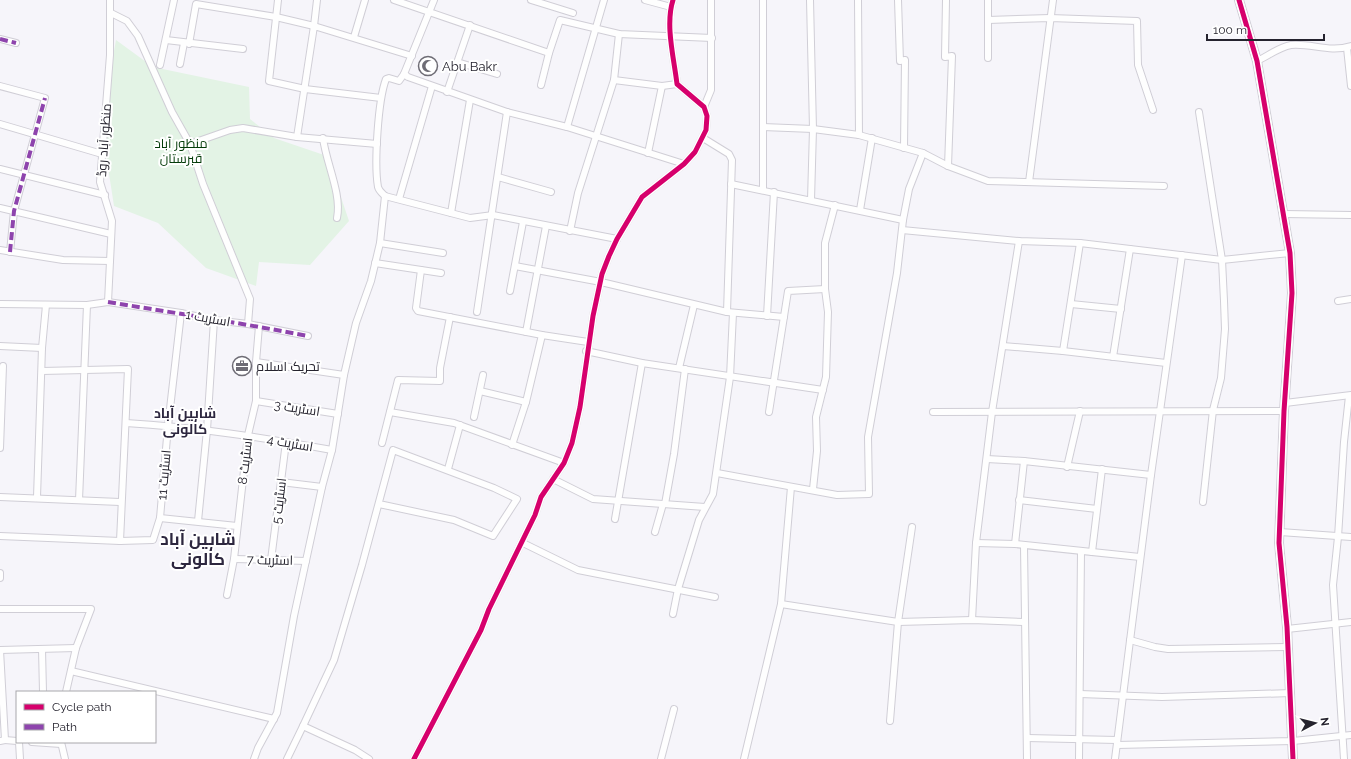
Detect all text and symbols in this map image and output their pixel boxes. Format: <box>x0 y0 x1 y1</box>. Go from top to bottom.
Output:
scale bar <box>1207 16 1324 42</box>
text: 100 m <box>1213 23 1247 37</box>
mosque icon: Abu Bakr <box>417 55 439 77</box>
place label: Abu Bakr <box>442 59 497 74</box>
street label: منظور آباد روڈ <box>94 103 114 177</box>
park label: منظور آباد قبرستان <box>154 136 208 166</box>
street label: اسٹریٹ 1 <box>185 307 231 329</box>
office icon: تحریک اسلام <box>231 355 253 377</box>
place label: تحریک اسلام <box>256 359 320 376</box>
street label: اسٹریٹ 3 <box>273 397 321 419</box>
district label: شاہین آباد کالونی <box>154 405 216 438</box>
street label: اسٹریٹ 4 <box>266 432 314 454</box>
street label: اسٹریٹ 8 <box>235 437 255 485</box>
street label: اسٹریٹ 11 <box>154 449 174 501</box>
street label: اسٹریٹ 5 <box>269 477 289 525</box>
district label: شاہین آباد کالونی <box>160 529 236 569</box>
street label: اسٹریٹ 7 <box>247 552 293 568</box>
legend <box>16 691 156 743</box>
text: Cycle path <box>52 700 111 714</box>
north arrow <box>1295 703 1335 743</box>
text: N <box>1317 717 1331 727</box>
text: Path <box>52 720 77 734</box>

